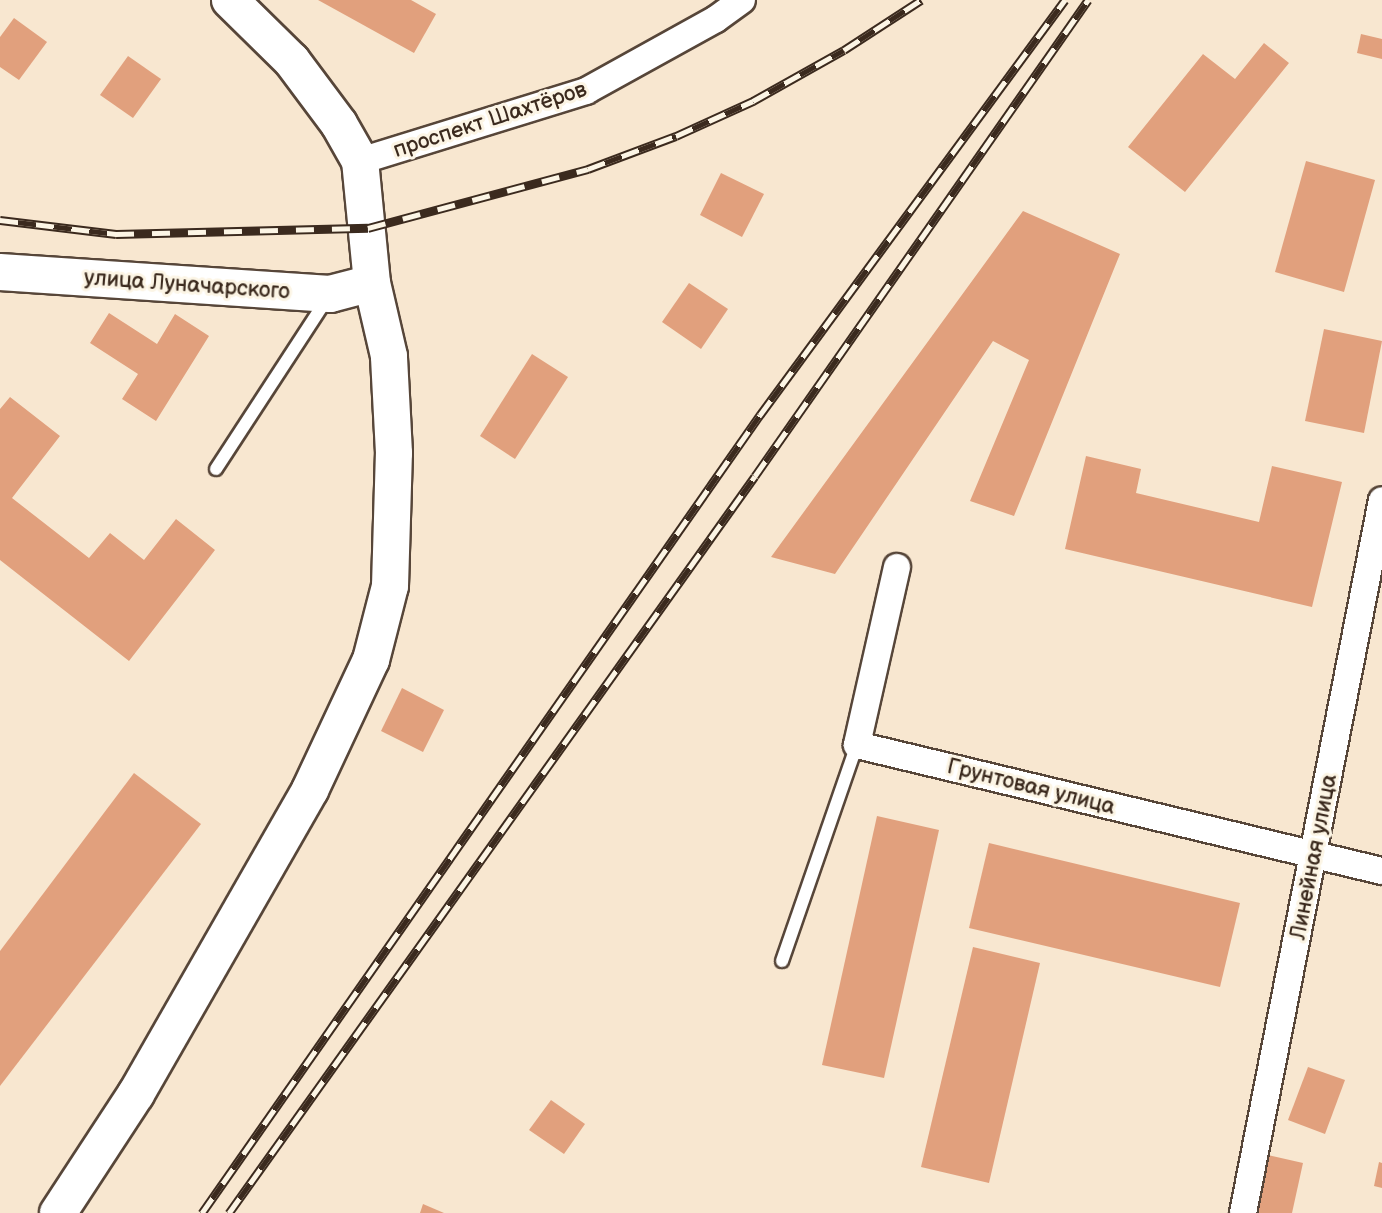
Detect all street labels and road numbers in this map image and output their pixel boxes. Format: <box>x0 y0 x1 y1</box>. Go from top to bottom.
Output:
street label: проспект Шахтёров <box>390 76 590 164</box>
street label: улица Луначарского <box>83 265 291 305</box>
street label: Грунтовая улица <box>944 753 1118 821</box>
street label: Линейная улица <box>1285 772 1343 942</box>

